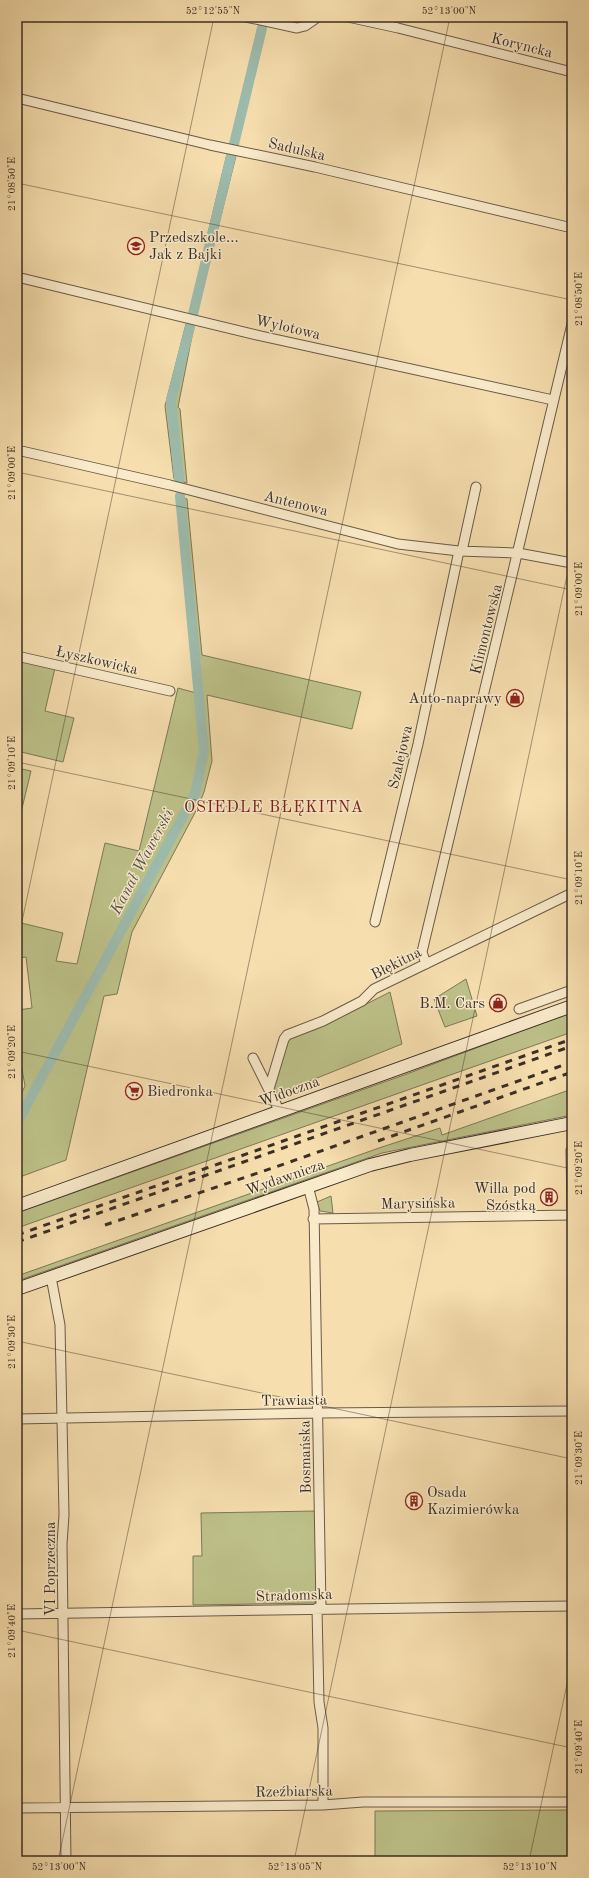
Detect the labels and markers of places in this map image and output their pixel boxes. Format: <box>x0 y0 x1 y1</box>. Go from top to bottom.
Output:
place label: Przedszkole... Jak z Bajki <box>149 231 239 263</box>
school or university icon: Przedszkole... Jak z Bajki <box>126 236 146 256</box>
shop icon: Auto-naprawy <box>505 688 525 708</box>
place label: Auto-naprawy <box>408 692 502 707</box>
shop icon: B.M. Cars <box>488 993 508 1013</box>
place label: B.M. Cars <box>419 997 485 1012</box>
supermarket icon: Biedronka <box>124 1081 144 1101</box>
place label: Biedronka <box>147 1085 214 1100</box>
place label: Willa pod Szóstką <box>474 1182 537 1214</box>
building icon: Willa pod Szóstką <box>539 1187 559 1207</box>
place label: Osada Kazimierówka <box>427 1486 520 1518</box>
building icon: Osada Kazimierówka <box>404 1491 424 1511</box>

